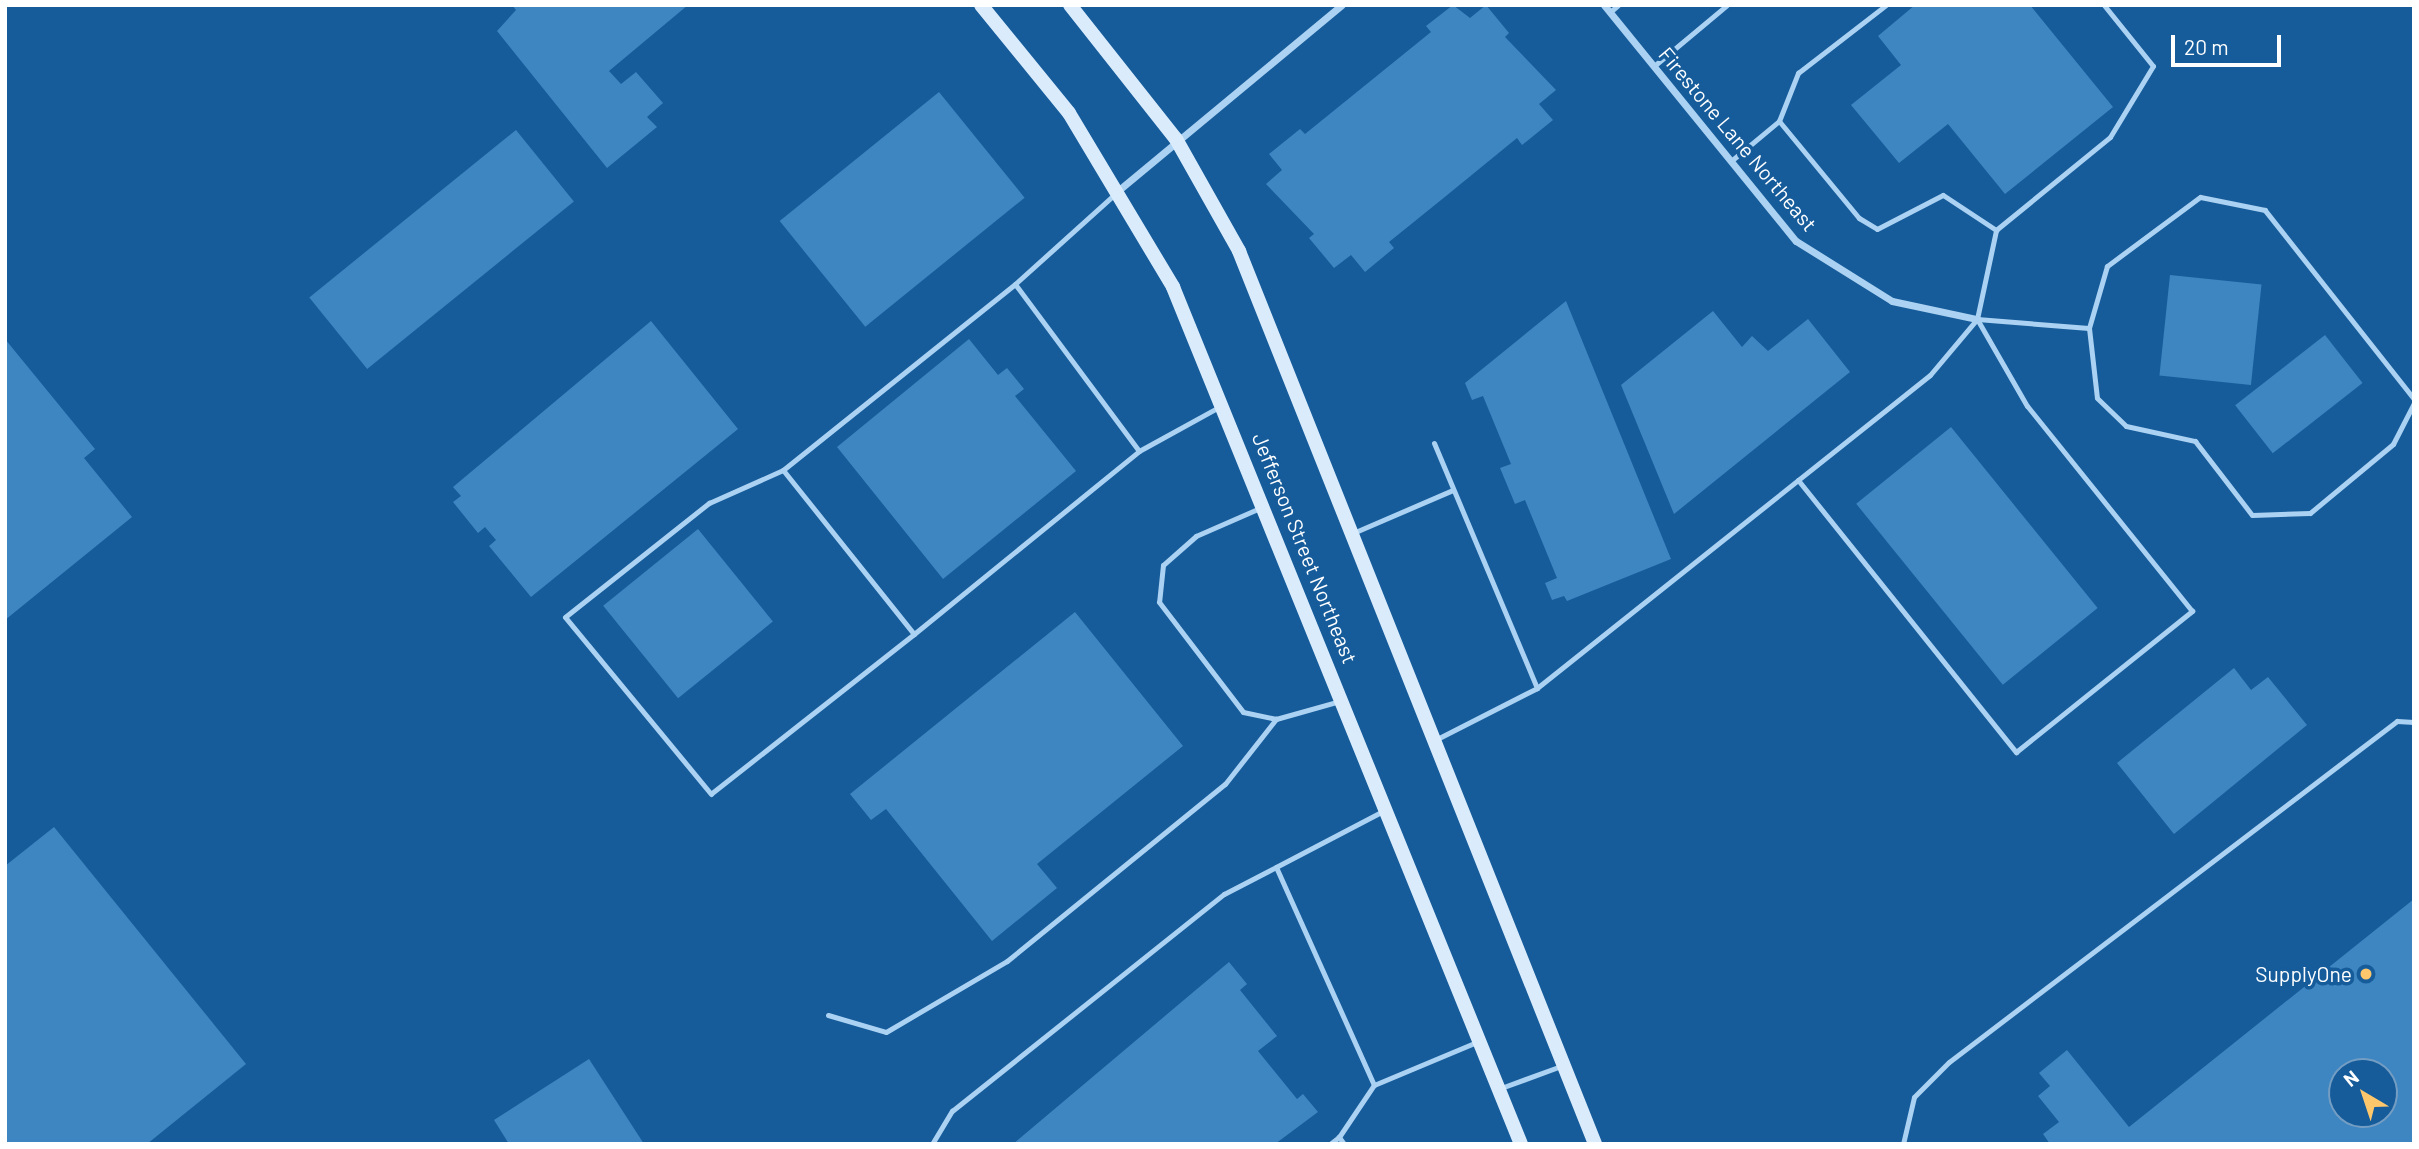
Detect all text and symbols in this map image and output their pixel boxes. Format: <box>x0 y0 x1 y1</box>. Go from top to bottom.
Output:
scale bar <box>2174 21 2284 65</box>
text: 20 m <box>2184 34 2229 59</box>
street label: Firestone Lane Northeast <box>1654 42 1822 236</box>
street label: Jefferson Street Northeast <box>1247 429 1363 667</box>
place label: SupplyOne <box>2255 961 2352 987</box>
marker: SupplyOne <box>2358 966 2374 982</box>
north arrow <box>2328 1058 2398 1128</box>
text: N <box>2339 1065 2363 1091</box>

